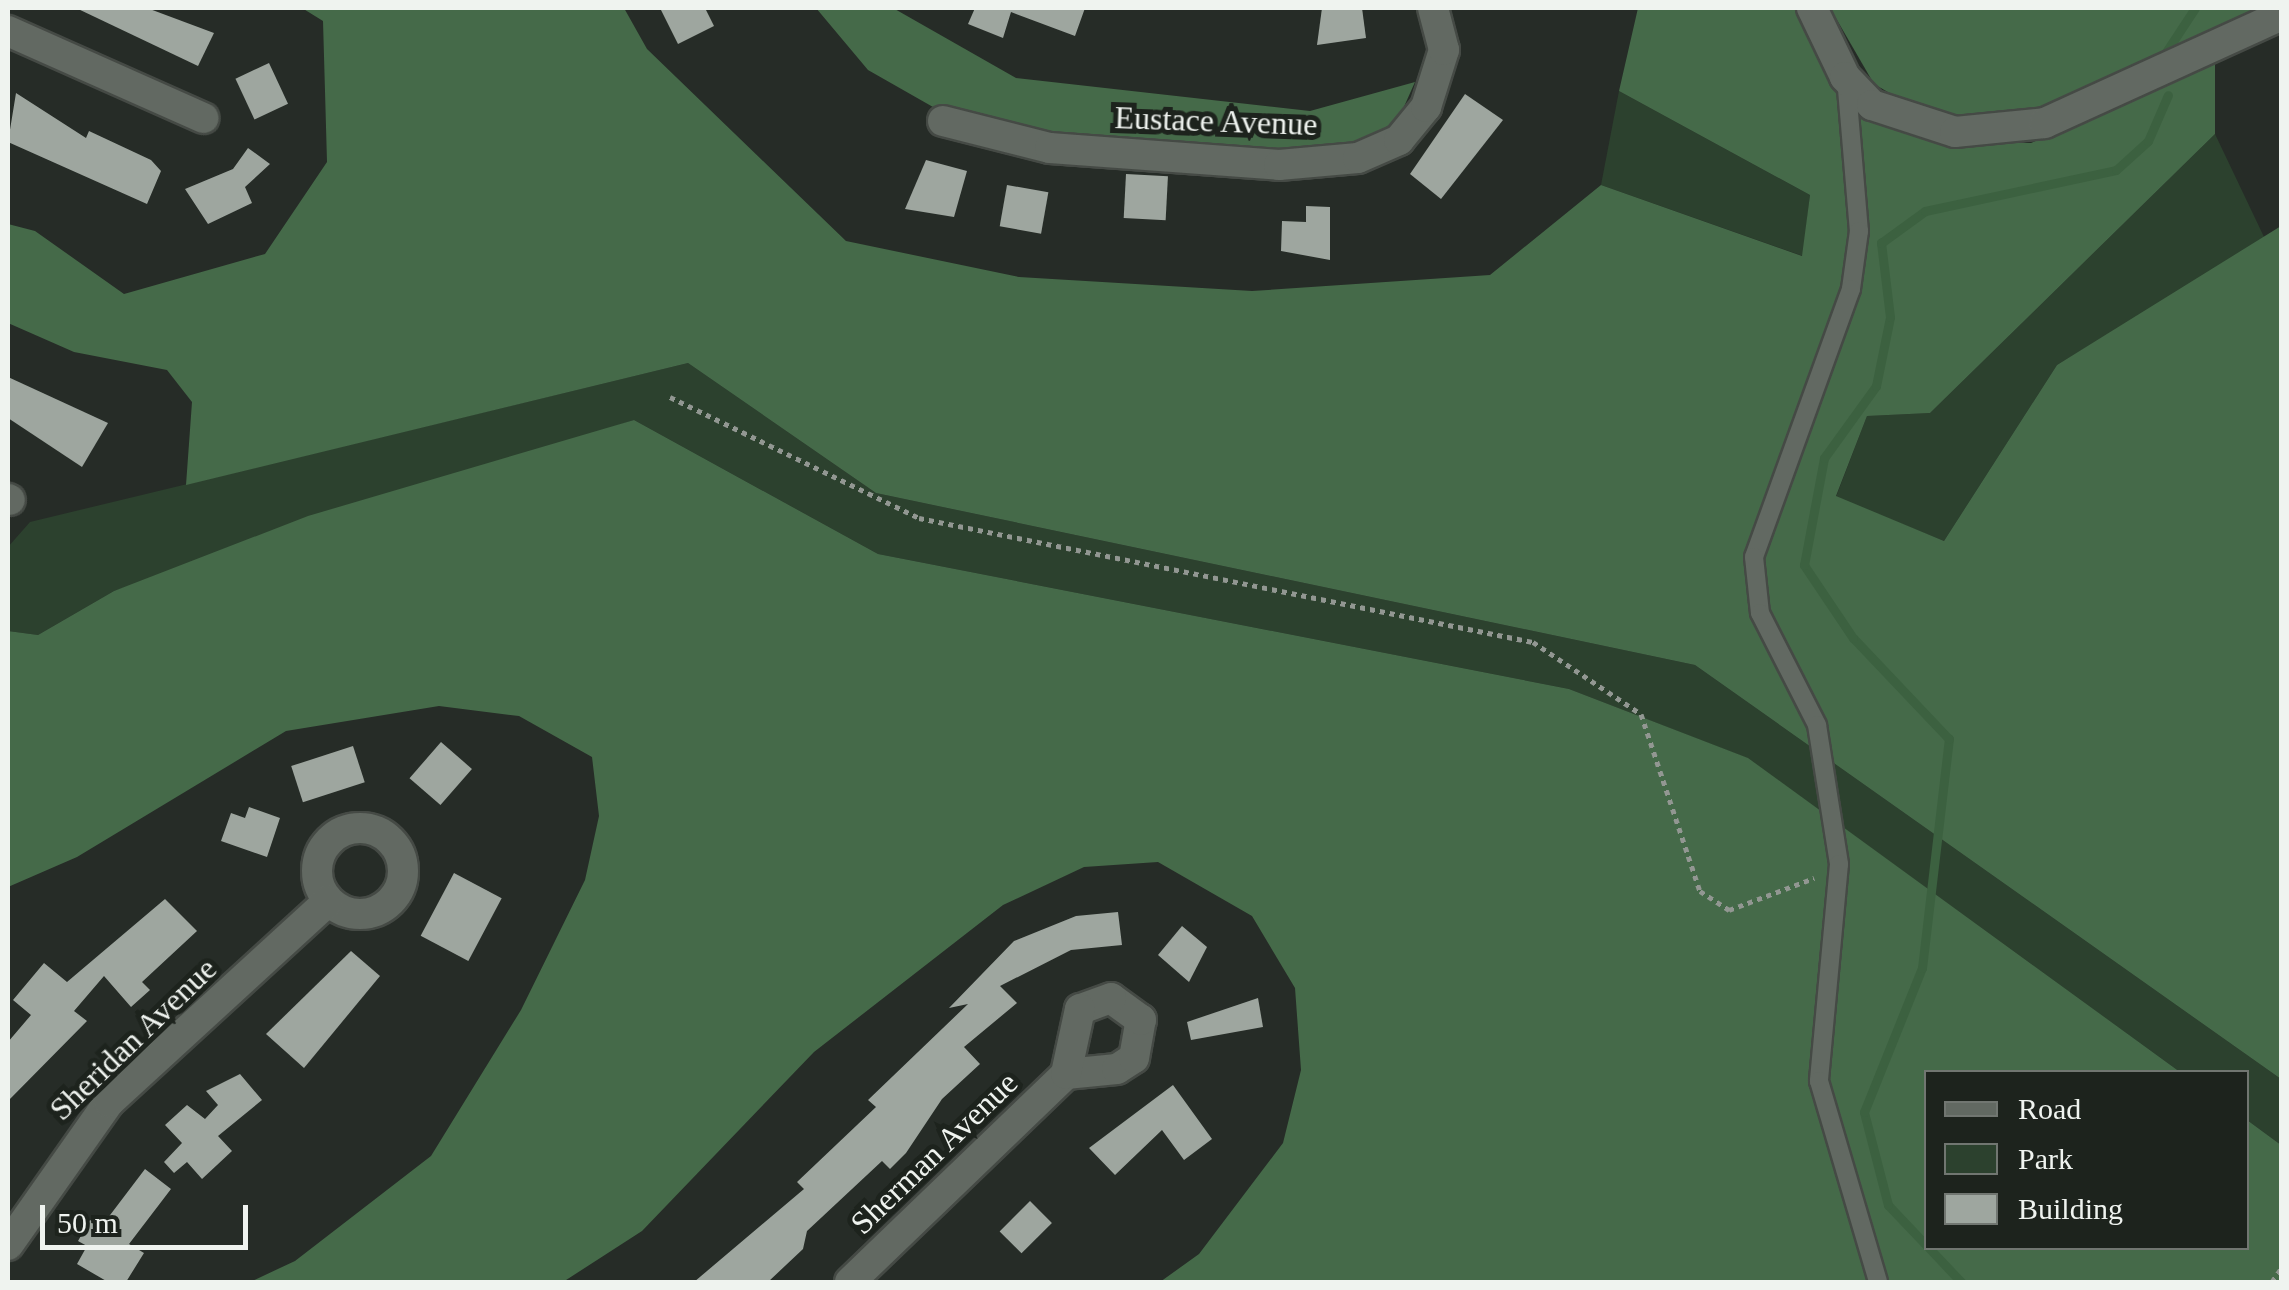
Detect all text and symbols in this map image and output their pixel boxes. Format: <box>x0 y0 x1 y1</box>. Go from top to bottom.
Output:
street label: Eustace Avenue <box>1113 98 1319 144</box>
street label: Sheridan Avenue <box>41 949 225 1129</box>
street label: Sherman Avenue <box>842 1063 1026 1243</box>
legend <box>1924 1070 2249 1250</box>
text: Road <box>2018 1092 2081 1125</box>
text: Park <box>2018 1142 2073 1175</box>
scale bar <box>45 1185 252 1247</box>
text: Building <box>2018 1192 2123 1225</box>
text: 50 m <box>57 1206 118 1239</box>

